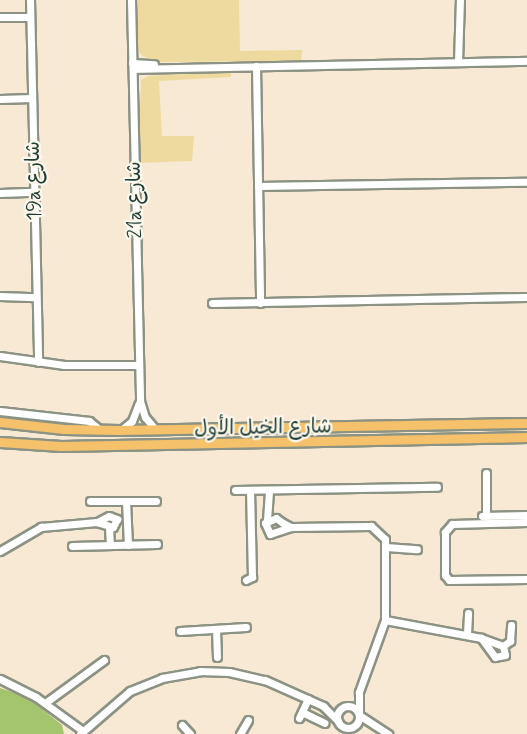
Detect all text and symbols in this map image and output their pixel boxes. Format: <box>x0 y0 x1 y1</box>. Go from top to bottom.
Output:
street label: 19a شارع <box>21 141 47 221</box>
street label: 21a شارع <box>122 161 148 239</box>
street label: شارع الخيل الأول <box>194 415 332 441</box>

